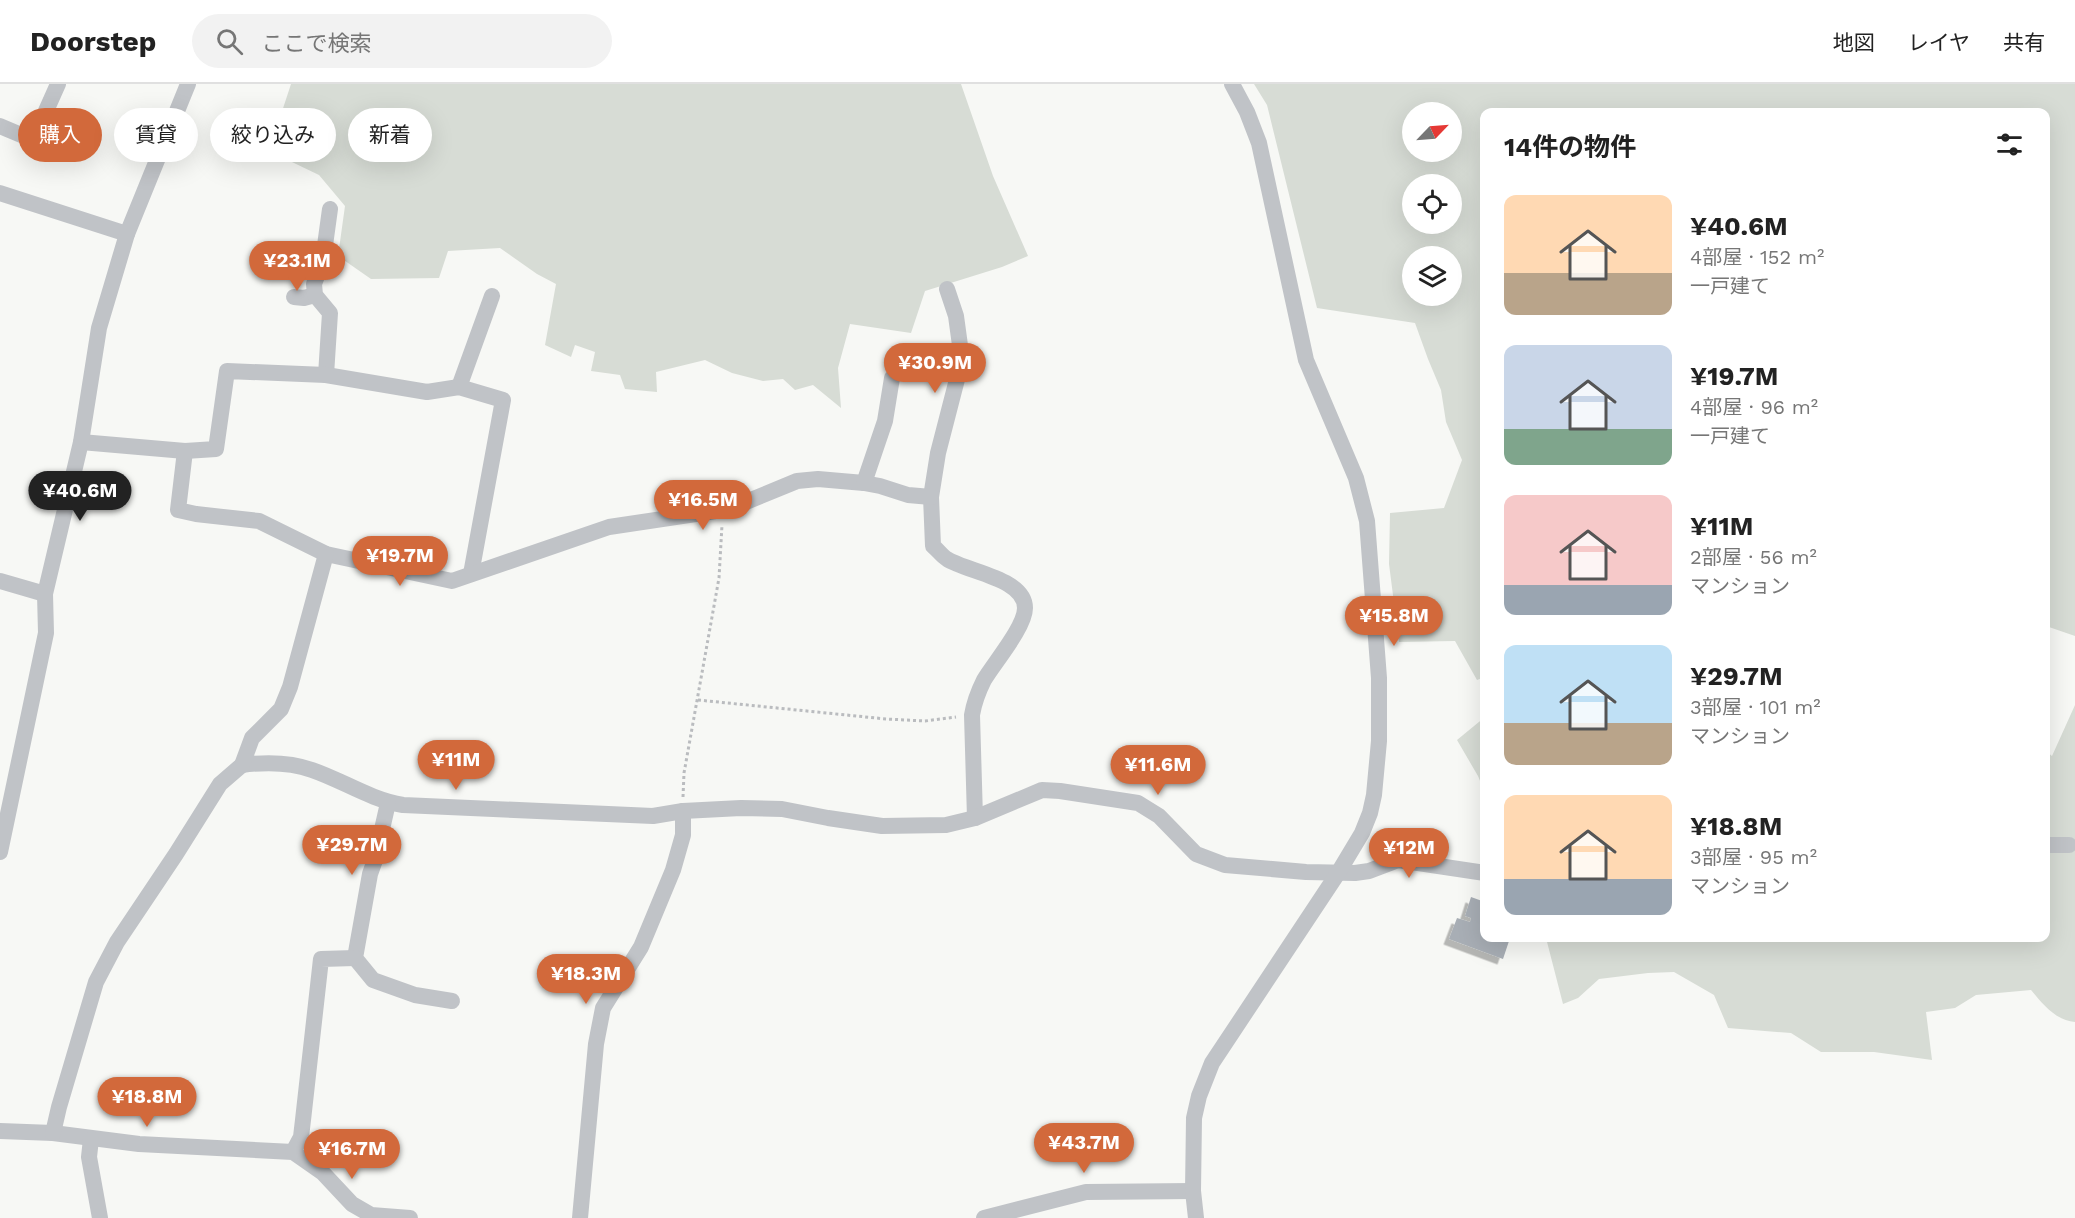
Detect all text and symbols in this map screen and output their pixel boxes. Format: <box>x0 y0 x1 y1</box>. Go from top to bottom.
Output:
search box <box>192 14 612 68</box>
text: Doorstep <box>30 25 156 58</box>
icon: search <box>213 25 246 58</box>
text: 地図 <box>1833 30 1875 55</box>
text: レイヤ <box>1908 30 1970 55</box>
text: 共有 <box>2003 30 2045 55</box>
text: ここで検索 <box>261 31 371 56</box>
north arrow <box>1402 102 1462 162</box>
map controls <box>1402 102 1462 306</box>
chip: 購入 <box>18 108 102 162</box>
chip: 賃貸 <box>114 108 198 162</box>
chip: 絞り込み <box>210 108 336 162</box>
chip: 新着 <box>348 108 432 162</box>
icon: filters <box>1993 128 2026 161</box>
text: 14件の物件 <box>1504 132 1636 162</box>
button: locate <box>1402 174 1462 234</box>
text: ¥40.6M <box>1690 211 1788 241</box>
icon: home <box>1552 219 1624 291</box>
pin: ¥23.1M <box>248 241 346 292</box>
text: 4部屋 · 152 m² <box>1690 245 1824 269</box>
button: layers <box>1402 246 1462 306</box>
text: ¥23.1M <box>263 248 331 272</box>
text: 一戸建て <box>1690 274 1770 298</box>
pin: ¥30.9M <box>886 343 984 394</box>
text: ¥30.9M <box>898 350 972 374</box>
text: ¥19.7M <box>1690 361 1778 391</box>
icon: home <box>1552 369 1624 441</box>
text: 4部屋 · 96 m² <box>1690 395 1818 419</box>
text: 一戸建て <box>1690 424 1770 448</box>
pin: ¥40.6M <box>31 471 129 522</box>
text: ¥40.6M <box>42 478 118 502</box>
pin: ¥16.5M <box>654 480 752 531</box>
text: ¥16.5M <box>668 487 738 511</box>
text: ¥11M <box>1690 511 1753 541</box>
icon: home <box>1552 519 1624 591</box>
pin: ¥19.7M <box>351 536 449 587</box>
text: ¥19.7M <box>366 543 434 567</box>
text: 2部屋 · 56 m² <box>1690 545 1817 569</box>
text: マンション <box>1690 574 1790 598</box>
pin: ¥15.8M <box>1345 596 1443 647</box>
text: ¥15.8M <box>1359 603 1429 627</box>
text: ¥29.7M <box>1690 661 1783 691</box>
icon: home <box>1552 669 1624 741</box>
text: 3部屋 · 101 m² <box>1690 695 1821 719</box>
text: マンション <box>1690 724 1790 748</box>
pin: ¥11M <box>420 740 492 791</box>
pin: ¥11.6M <box>1109 745 1207 796</box>
text: ¥11M <box>432 747 480 771</box>
text: ¥11.6M <box>1125 752 1191 776</box>
text: ¥18.8M <box>1690 811 1782 841</box>
icon: home <box>1552 819 1624 891</box>
pin: ¥29.7M <box>303 825 401 876</box>
pin: ¥12M <box>1373 828 1445 879</box>
text: ¥29.7M <box>316 832 388 856</box>
text: ¥12M <box>1383 835 1435 859</box>
text: 3部屋 · 95 m² <box>1690 845 1817 869</box>
text: マンション <box>1690 874 1790 898</box>
pin: ¥18.3M <box>537 954 635 1005</box>
text: ¥18.3M <box>551 961 621 985</box>
pin: ¥18.8M <box>98 1077 196 1128</box>
text: ¥18.8M <box>111 1084 183 1108</box>
pin: ¥43.7M <box>1035 1123 1133 1174</box>
pin: ¥16.7M <box>303 1129 401 1180</box>
text: ¥43.7M <box>1048 1130 1120 1154</box>
text: ¥16.7M <box>318 1136 386 1160</box>

